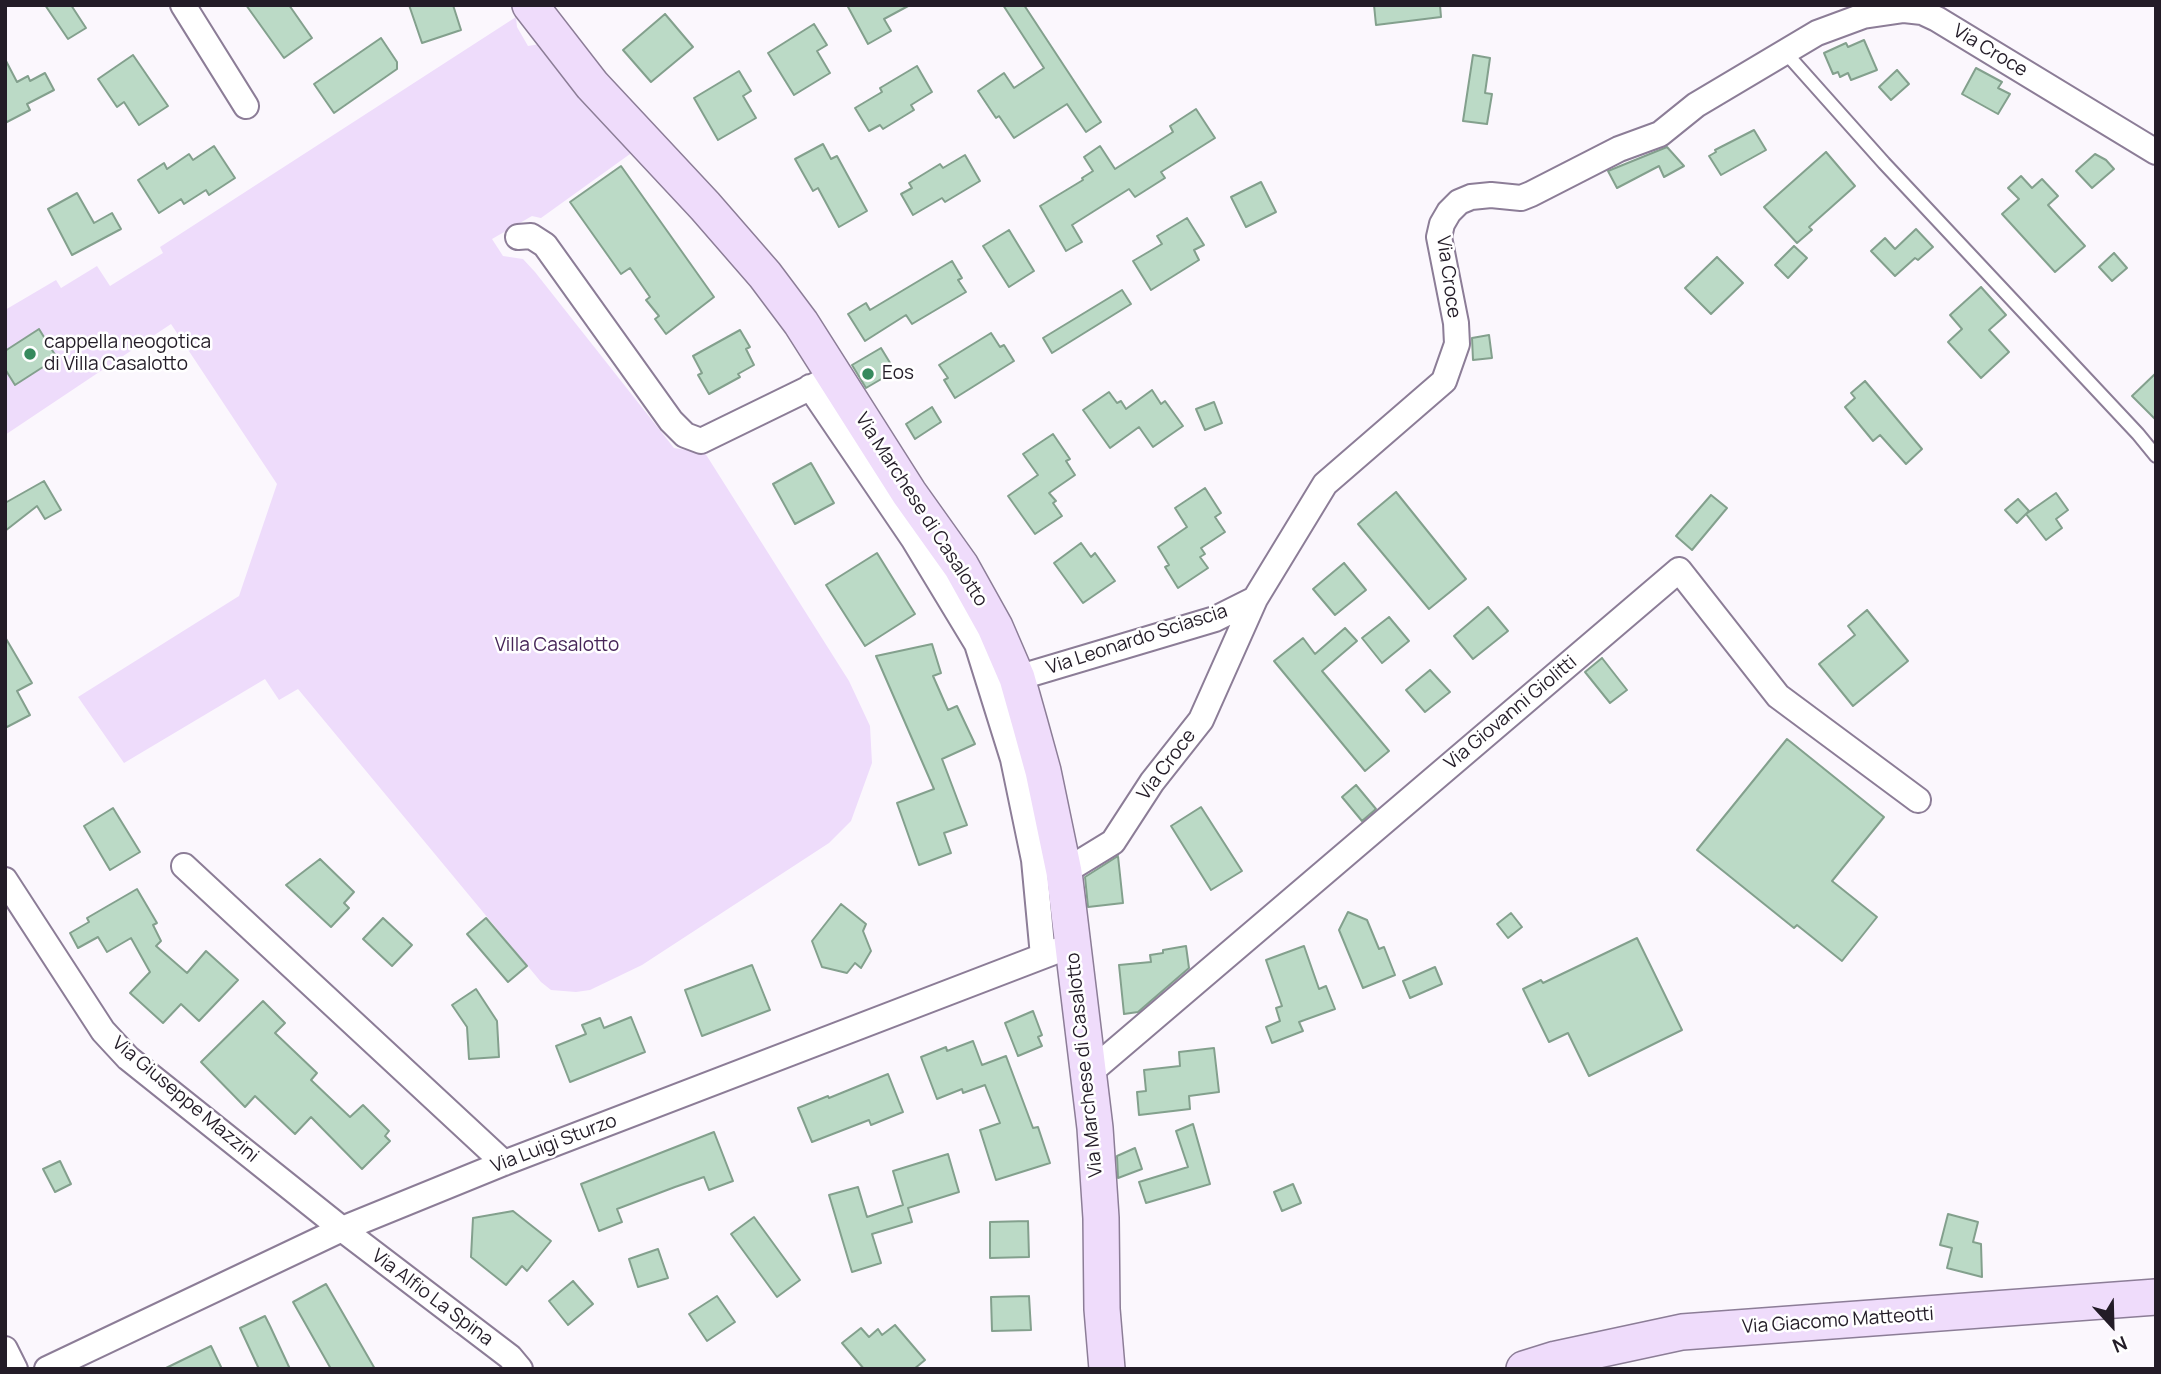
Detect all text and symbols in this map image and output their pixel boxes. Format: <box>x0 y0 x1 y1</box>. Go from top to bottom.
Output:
street label: Via Croce <box>1949 20 2031 82</box>
street label: Via Croce <box>1431 234 1465 320</box>
place label: cappella neogotica di Villa Casalotto <box>44 332 211 376</box>
marker: cappella neogotica di Villa Casalotto <box>22 346 38 362</box>
place label: Eos <box>882 363 914 385</box>
marker: Eos <box>860 366 876 382</box>
street label: Via Marchese di Casalotto <box>850 409 992 611</box>
street label: Via Leonardo Sciascia <box>1044 600 1230 680</box>
park label: Villa Casalotto <box>495 635 619 657</box>
street label: Via Giovanni Giolitti <box>1440 651 1582 775</box>
street label: Via Croce <box>1133 725 1201 805</box>
street label: Via Marchese di Casalotto <box>1062 951 1108 1179</box>
street label: Via Giuseppe Mazzini <box>107 1032 263 1168</box>
street label: Via Luigi Sturzo <box>488 1110 620 1178</box>
street label: Via Alfio La Spina <box>367 1245 497 1351</box>
north arrow <box>2077 1290 2147 1360</box>
street label: Via Giacomo Matteotti <box>1741 1303 1935 1339</box>
text: N <box>2109 1330 2131 1359</box>

